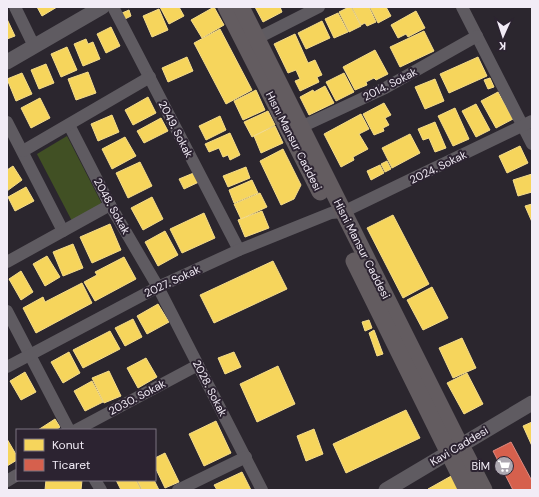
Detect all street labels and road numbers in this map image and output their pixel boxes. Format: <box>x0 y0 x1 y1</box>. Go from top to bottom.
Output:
street label: 2014. Sokak <box>361 64 420 104</box>
street label: Hısnı Mansur Caddesi <box>263 89 325 193</box>
street label: 2049. Sokak <box>156 98 197 160</box>
street label: 2024. Sokak <box>407 147 469 187</box>
street label: 2048. Sokak <box>91 175 133 237</box>
street label: Hisni Mansur Caddesi <box>331 197 393 301</box>
street label: 2027. Sokak <box>142 262 203 300</box>
street label: 2028. Sokak <box>190 357 230 419</box>
street label: 2030. Sokak <box>106 376 168 418</box>
street label: Kavi Caddesi <box>427 423 491 469</box>

